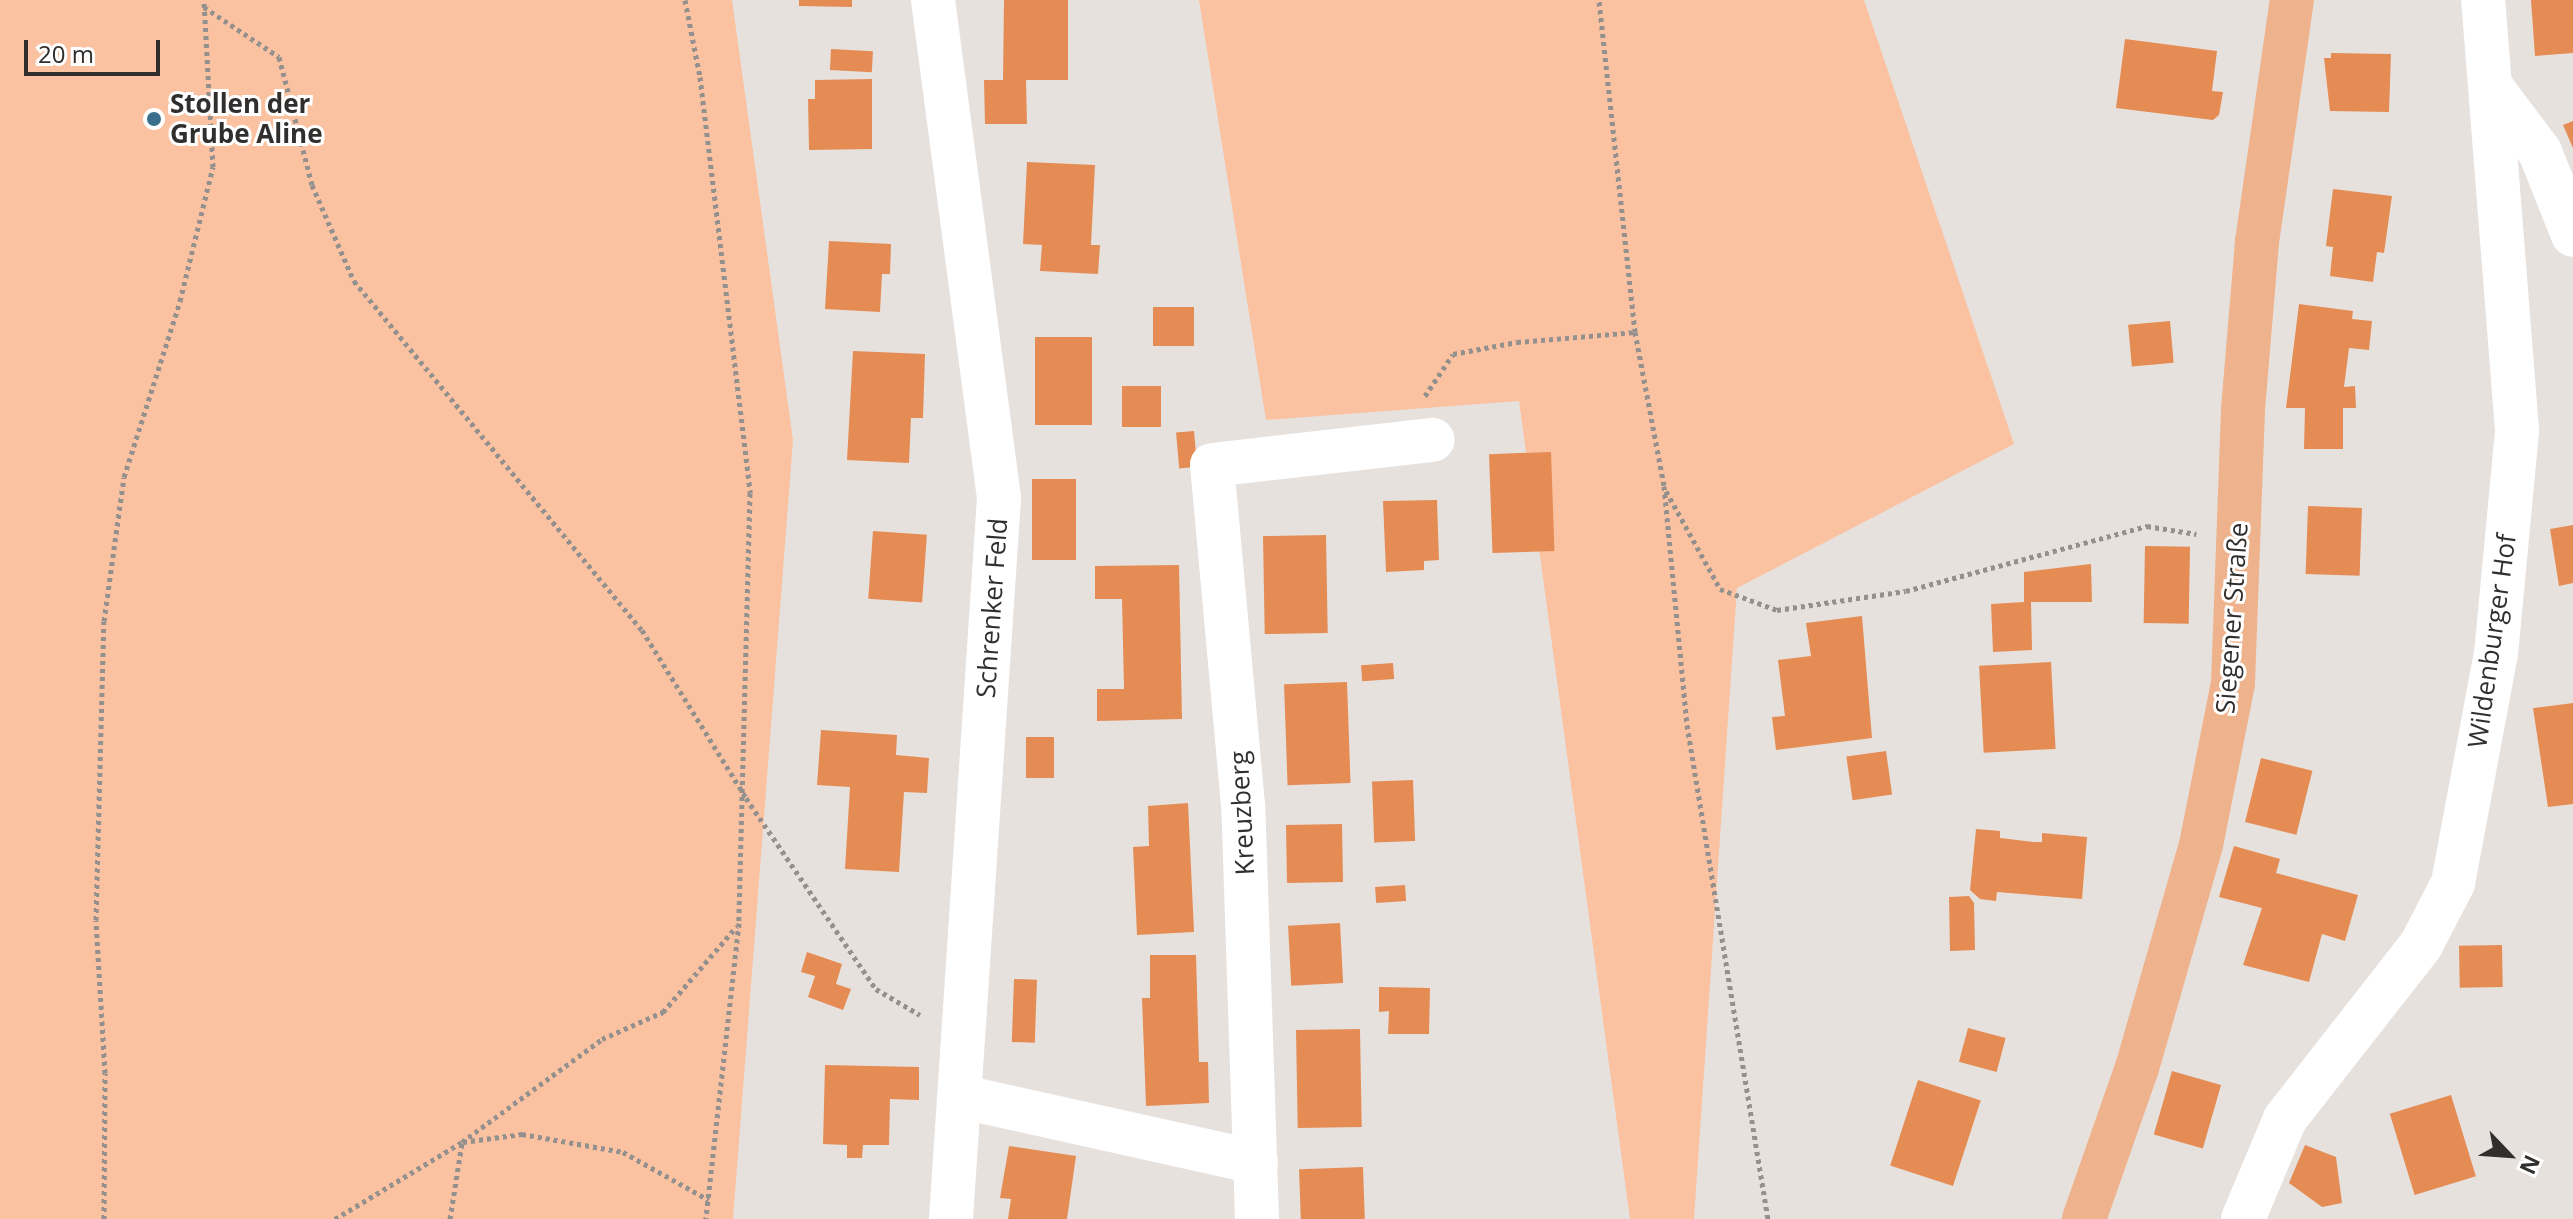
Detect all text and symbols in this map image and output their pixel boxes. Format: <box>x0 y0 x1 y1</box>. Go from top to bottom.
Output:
scale bar <box>28 24 164 74</box>
text: 20 m <box>38 37 94 70</box>
place label: Stollen der Grube Aline <box>170 88 323 150</box>
marker: Stollen der Grube Aline <box>145 110 163 128</box>
street label: Schrenker Feld <box>970 517 1014 699</box>
street label: Siegener Straße <box>2210 521 2254 715</box>
street label: Wildenburger Hof <box>2462 532 2522 750</box>
street label: Kreuzberg <box>1223 750 1261 876</box>
north arrow <box>2469 1115 2549 1195</box>
text: N <box>2513 1151 2548 1180</box>

